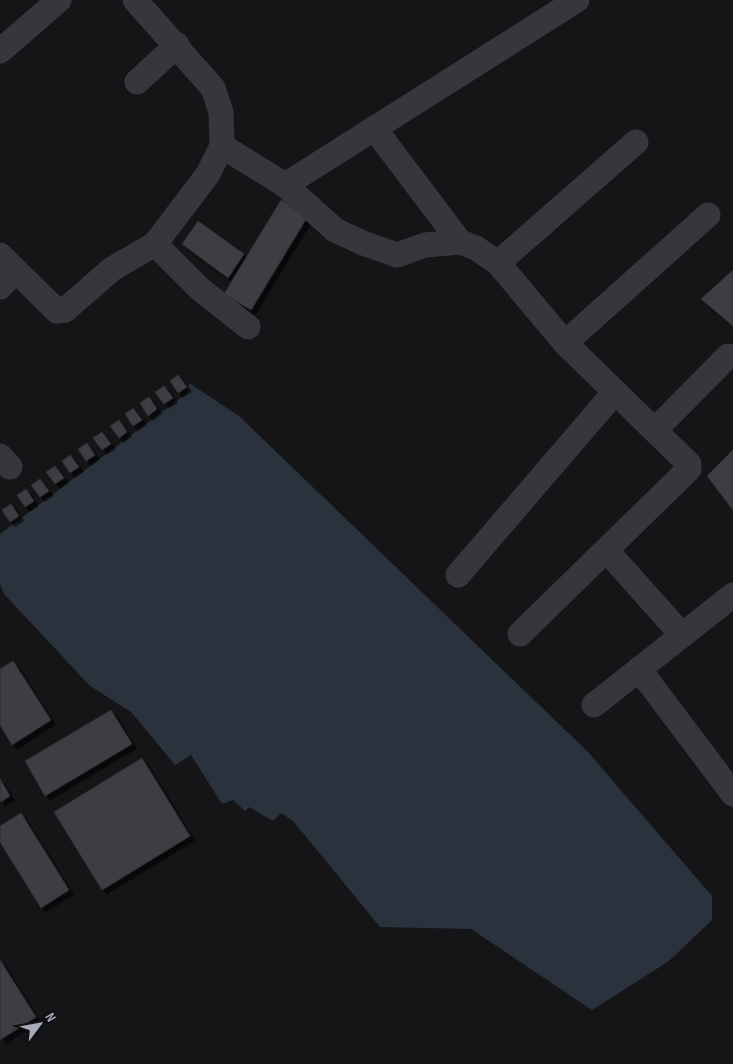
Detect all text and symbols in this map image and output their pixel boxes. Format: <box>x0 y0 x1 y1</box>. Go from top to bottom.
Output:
north arrow <box>15 999 65 1049</box>
text: N <box>41 1010 60 1025</box>

